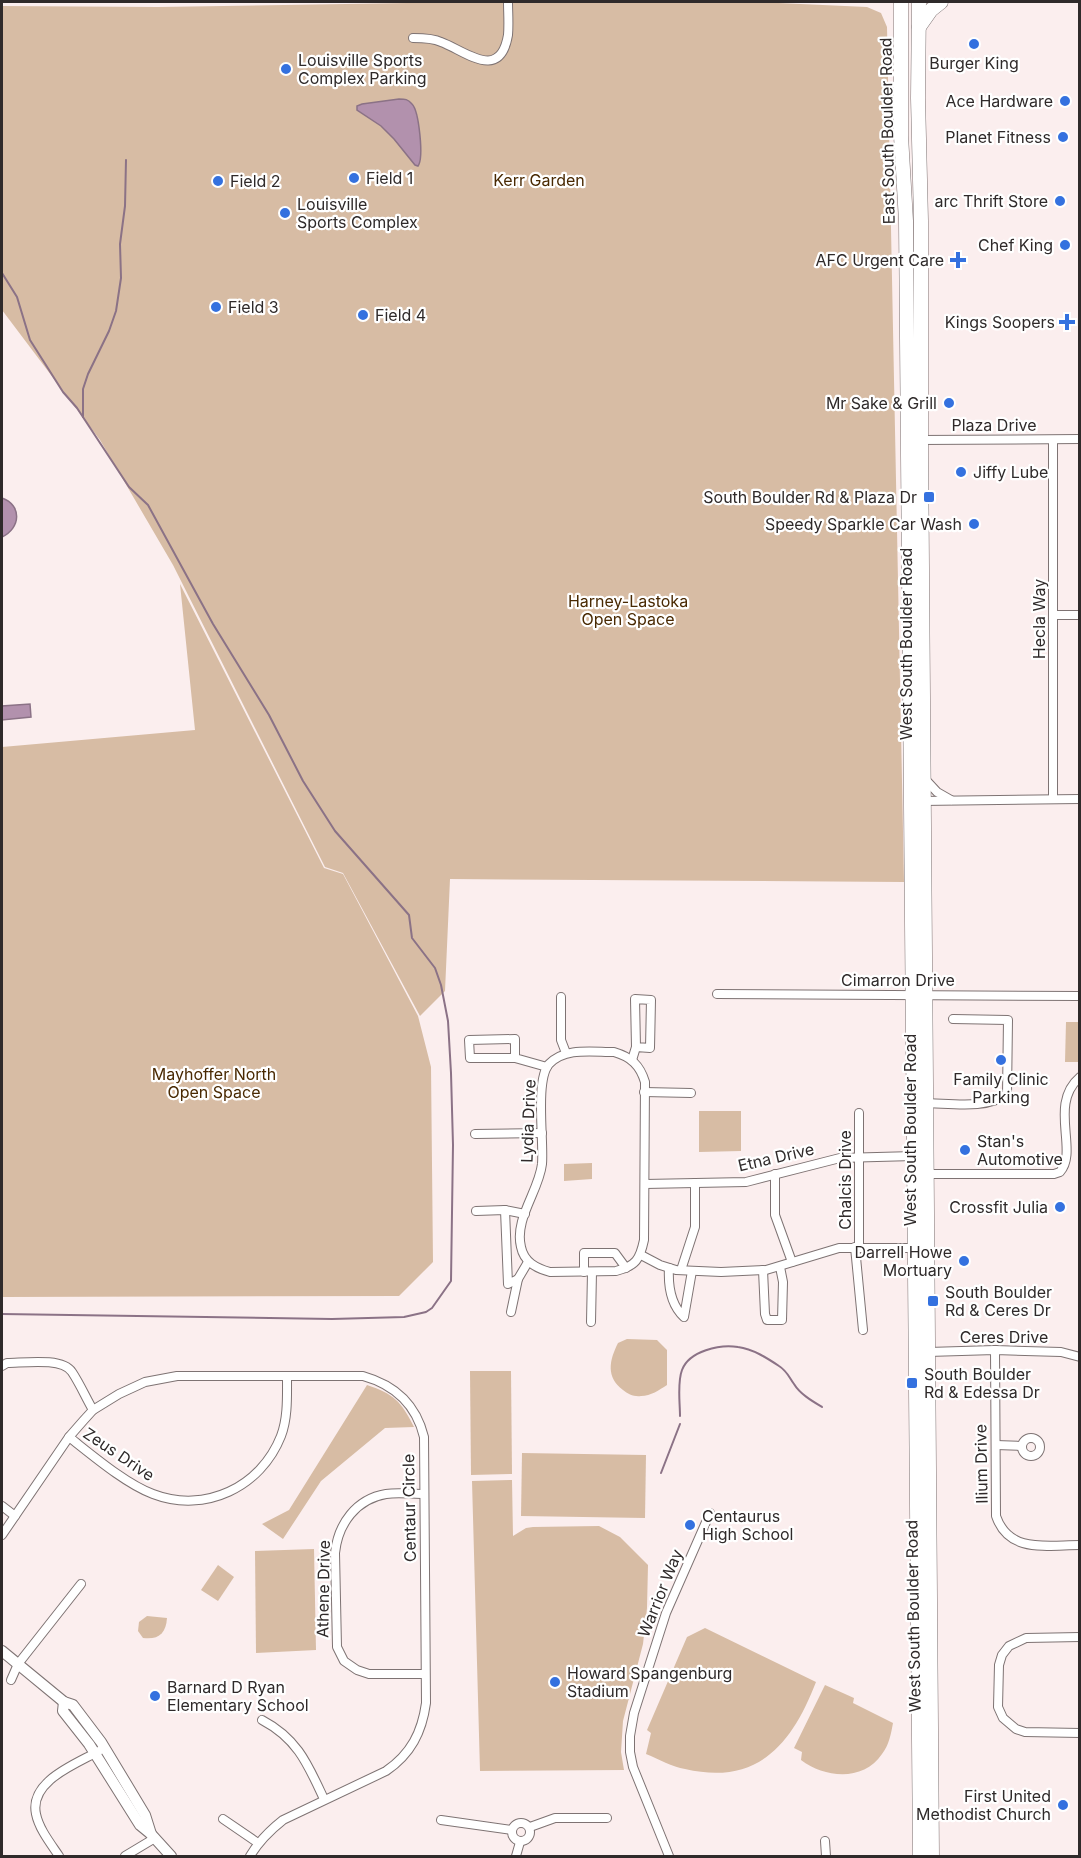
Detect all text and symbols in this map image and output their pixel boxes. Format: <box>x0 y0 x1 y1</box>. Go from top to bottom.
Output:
street label: East South Boulder Road <box>875 37 899 225</box>
marker: Burger King <box>967 37 981 51</box>
place label: Louisville Sports Complex Parking <box>298 50 427 88</box>
place label: Burger King <box>929 53 1019 73</box>
marker: Louisville Sports Complex Parking <box>279 62 293 76</box>
place label: Ace Hardware <box>945 91 1053 111</box>
marker: Ace Hardware <box>1058 94 1072 108</box>
place label: Planet Fitness <box>945 127 1051 147</box>
marker: Planet Fitness <box>1056 130 1070 144</box>
place label: Field 1 <box>366 168 413 188</box>
park label: Kerr Garden <box>493 170 585 190</box>
place label: Field 2 <box>230 171 281 191</box>
marker: Field 1 <box>347 171 361 185</box>
marker: Field 2 <box>211 174 225 188</box>
place label: arc Thrift Store <box>935 191 1048 211</box>
place label: Louisville Sports Complex <box>297 194 418 232</box>
marker: arc Thrift Store <box>1053 194 1067 208</box>
marker: Louisville Sports Complex <box>278 206 292 220</box>
place label: Chef King <box>978 235 1053 255</box>
marker: Chef King <box>1058 238 1072 252</box>
place label: AFC Urgent Care <box>816 250 944 270</box>
marker: AFC Urgent Care <box>949 251 967 269</box>
place label: Field 3 <box>228 297 279 317</box>
marker: Field 3 <box>209 300 223 314</box>
place label: Field 4 <box>375 305 426 325</box>
marker: Field 4 <box>356 308 370 322</box>
place label: Kings Soopers <box>945 312 1055 332</box>
marker: Kings Soopers <box>1060 315 1074 329</box>
place label: Mr Sake & Grill <box>826 393 937 413</box>
marker: Mr Sake & Grill <box>942 396 956 410</box>
street label: Plaza Drive <box>951 415 1037 435</box>
place label: Jiffy Lube <box>973 462 1048 482</box>
marker: Jiffy Lube <box>954 465 968 479</box>
place label: South Boulder Rd & Plaza Dr <box>703 487 917 507</box>
marker: South Boulder Rd & Plaza Dr <box>922 490 936 504</box>
place label: Speedy Sparkle Car Wash <box>765 514 962 534</box>
marker: Speedy Sparkle Car Wash <box>967 517 981 531</box>
street label: West South Boulder Road <box>896 548 916 740</box>
street label: Hecla Way <box>1029 579 1049 659</box>
park label: Harney-Lastoka Open Space <box>568 591 688 629</box>
street label: Cimarron Drive <box>841 970 955 990</box>
street label: West South Boulder Road <box>900 1034 920 1226</box>
marker: Family Clinic Parking <box>994 1053 1008 1067</box>
park label: Mayhoffer North Open Space <box>152 1064 276 1102</box>
place label: Family Clinic Parking <box>953 1069 1049 1107</box>
street label: Lydia Drive <box>517 1079 539 1163</box>
street label: Chalcis Drive <box>835 1130 855 1230</box>
place label: Stan's Automotive <box>977 1131 1063 1169</box>
street label: Etna Drive <box>736 1139 816 1175</box>
marker: Stan's Automotive <box>958 1143 972 1157</box>
place label: Crossfit Julia <box>949 1197 1048 1217</box>
marker: Crossfit Julia <box>1053 1200 1067 1214</box>
place label: Darrell Howe Mortuary <box>855 1242 952 1280</box>
marker: Darrell Howe Mortuary <box>957 1254 971 1268</box>
place label: South Boulder Rd & Ceres Dr <box>945 1282 1052 1320</box>
marker: South Boulder Rd & Ceres Dr <box>926 1294 940 1308</box>
street label: Ceres Drive <box>960 1327 1048 1347</box>
place label: South Boulder Rd & Edessa Dr <box>924 1364 1040 1402</box>
marker: South Boulder Rd & Edessa Dr <box>905 1376 919 1390</box>
street label: Zeus Drive <box>80 1423 158 1485</box>
street label: Ilium Drive <box>970 1424 992 1504</box>
street label: Centaur Circle <box>398 1454 420 1562</box>
place label: Centaurus High School <box>702 1506 793 1544</box>
marker: Centaurus High School <box>683 1518 697 1532</box>
street label: West South Boulder Road <box>901 1520 925 1712</box>
street label: Athene Drive <box>312 1540 334 1638</box>
street label: Warrior Way <box>633 1546 687 1640</box>
place label: Howard Spangenburg Stadium <box>567 1663 732 1701</box>
marker: Howard Spangenburg Stadium <box>548 1675 562 1689</box>
place label: Barnard D Ryan Elementary School <box>167 1677 309 1715</box>
marker: Barnard D Ryan Elementary School <box>148 1689 162 1703</box>
place label: First United Methodist Church <box>916 1786 1051 1824</box>
marker: First United Methodist Church <box>1056 1798 1070 1812</box>

